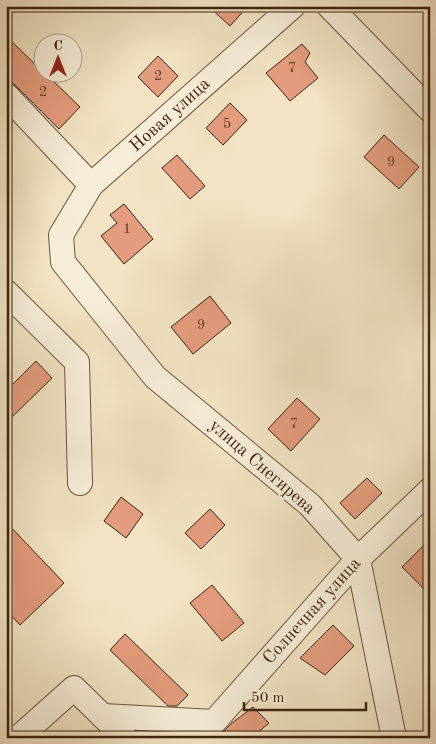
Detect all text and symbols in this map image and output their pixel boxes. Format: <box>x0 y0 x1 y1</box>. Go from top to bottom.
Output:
north arrow <box>32 32 82 82</box>
text: С <box>53 39 63 53</box>
house number: 7 <box>288 61 296 76</box>
house number: 2 <box>154 69 162 84</box>
street label: Новая улица <box>126 74 214 156</box>
house number: 2 <box>39 85 47 100</box>
house number: 5 <box>223 117 231 132</box>
house number: 9 <box>387 155 395 170</box>
house number: 1 <box>123 222 131 237</box>
house number: 9 <box>197 318 205 333</box>
street label: улица Снегирева <box>206 416 319 518</box>
house number: 7 <box>290 417 298 432</box>
street label: Солнечная улица <box>260 554 364 668</box>
scale bar <box>244 679 366 711</box>
text: 50 m <box>251 691 285 706</box>

